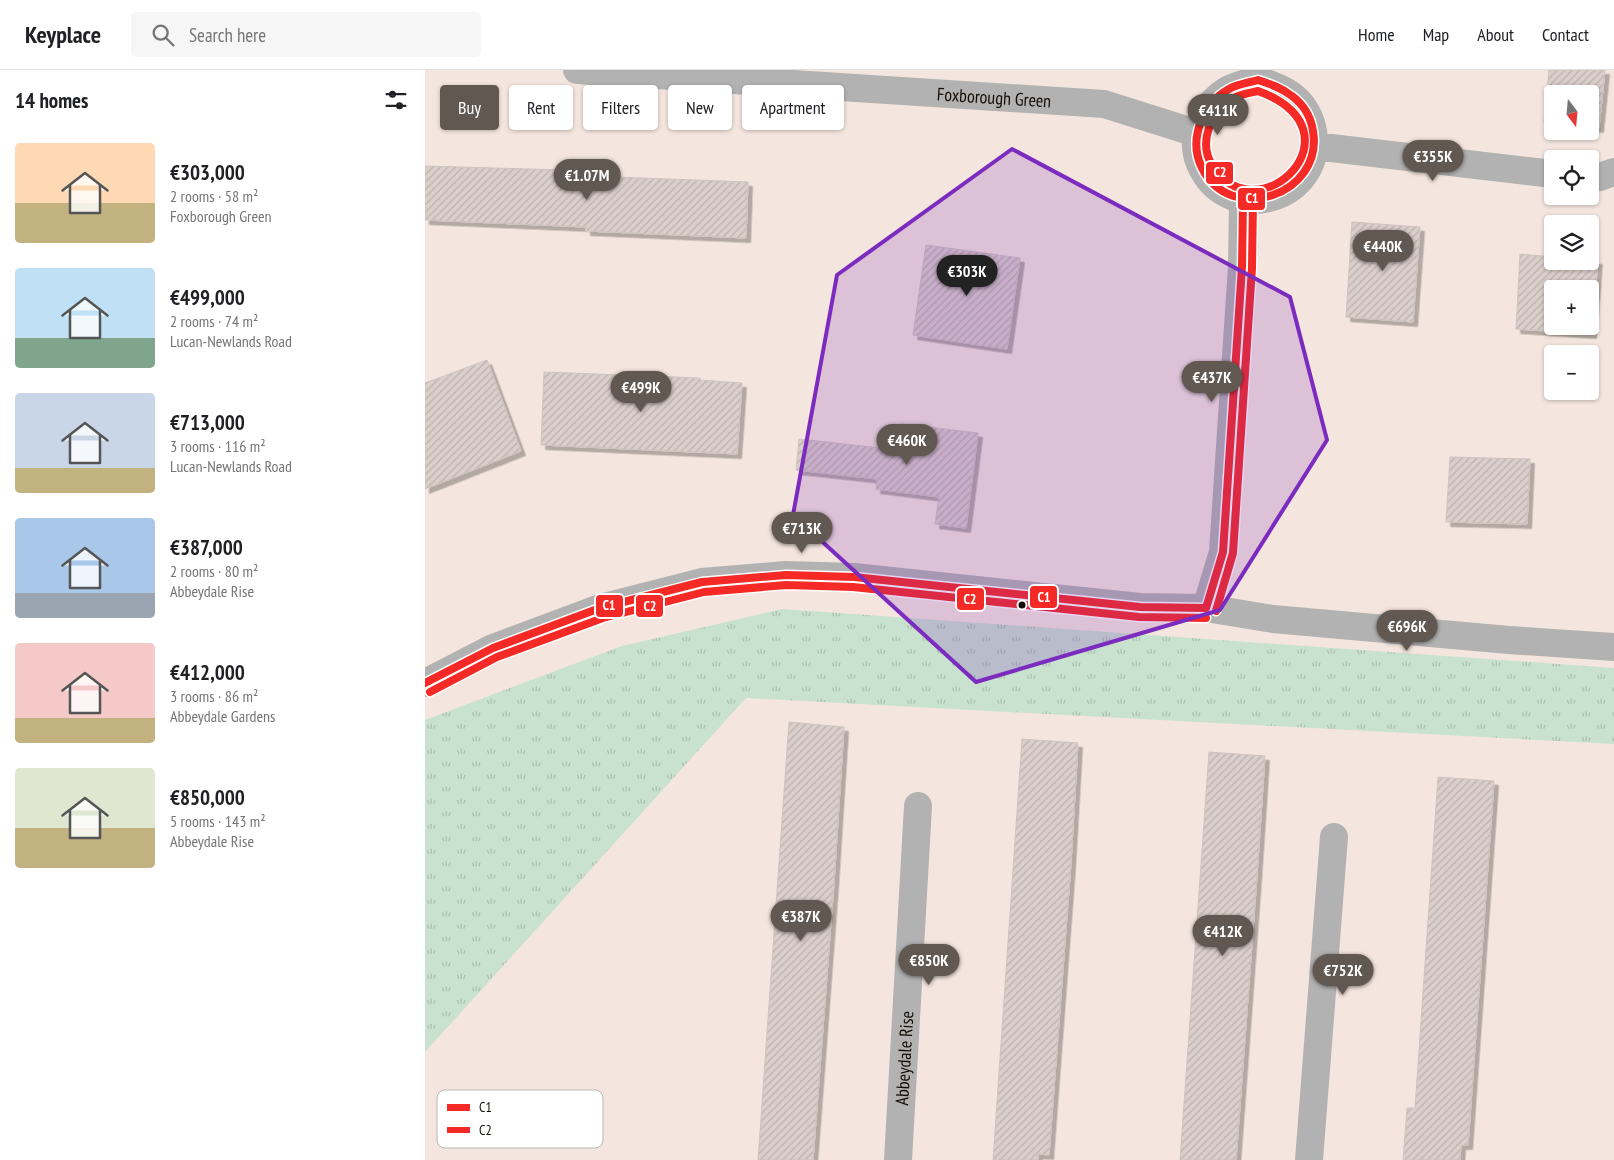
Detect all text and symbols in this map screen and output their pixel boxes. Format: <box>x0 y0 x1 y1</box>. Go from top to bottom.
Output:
search box <box>131 12 481 57</box>
text: Keyplace <box>25 19 101 50</box>
icon: search <box>149 21 177 49</box>
text: Search here <box>189 23 266 47</box>
text: Home <box>1358 23 1395 46</box>
text: Map <box>1423 23 1449 46</box>
text: About <box>1477 23 1514 46</box>
text: Contact <box>1542 23 1589 46</box>
street label: Foxborough Green <box>936 82 1052 112</box>
chip: Buy <box>440 85 499 130</box>
chip: Rent <box>509 85 573 130</box>
chip: Filters <box>583 85 658 130</box>
chip: New <box>668 85 732 130</box>
chip: Apartment <box>742 85 844 130</box>
north arrow <box>1544 85 1599 140</box>
map controls <box>1544 85 1599 400</box>
icon: filters <box>382 86 410 114</box>
text: 14 homes <box>15 87 88 114</box>
pin: €411K <box>1183 93 1253 136</box>
text: €411K <box>1199 100 1237 120</box>
pin: €355K <box>1398 140 1468 182</box>
text: €355K <box>1414 146 1452 166</box>
button: locate <box>1544 150 1599 205</box>
pin: €1.07M <box>546 158 628 201</box>
text: €303,000 <box>170 159 245 186</box>
line badge: C2 <box>1205 161 1234 185</box>
icon: home <box>55 163 115 223</box>
text: C2 <box>1213 163 1227 181</box>
text: €1.07M <box>565 165 609 185</box>
text: 2 rooms · 58 m² <box>170 186 258 206</box>
line badge: C1 <box>1237 187 1266 211</box>
text: C1 <box>1245 189 1259 207</box>
text: Foxborough Green <box>170 206 272 226</box>
button: layers <box>1544 215 1599 270</box>
pin: €440K <box>1348 230 1418 272</box>
text: €440K <box>1364 236 1402 256</box>
pin: €303K <box>932 254 1002 297</box>
text: €303K <box>948 261 986 281</box>
button: + <box>1544 280 1599 335</box>
text: €499,000 <box>170 284 245 311</box>
icon: home <box>55 288 115 348</box>
text: 2 rooms · 74 m² <box>170 311 258 331</box>
text: Lucan-Newlands Road <box>170 331 292 351</box>
button: − <box>1544 345 1599 400</box>
pin: €437K <box>1177 360 1247 403</box>
text: €437K <box>1193 367 1231 387</box>
pin: €499K <box>606 370 676 413</box>
text: €499K <box>622 377 660 397</box>
text: €713,000 <box>170 409 245 436</box>
icon: home <box>55 413 115 473</box>
pin: €460K <box>872 424 942 466</box>
text: €460K <box>888 430 926 450</box>
text: 3 rooms · 116 m² <box>170 436 266 456</box>
text: Lucan-Newlands Road <box>170 456 292 476</box>
pin: €713K <box>767 512 837 554</box>
text: €713K <box>783 518 821 538</box>
text: €387,000 <box>170 534 243 561</box>
icon: home <box>55 538 115 598</box>
text: 2 rooms · 80 m² <box>170 561 258 581</box>
text: Abbeydale Rise <box>170 581 254 601</box>
line badge: C1 <box>1029 585 1058 609</box>
line badge: C2 <box>956 587 985 611</box>
text: C1 <box>1037 588 1051 606</box>
text: C2 <box>963 590 977 608</box>
line badge: C1 <box>595 594 624 618</box>
line badge: C2 <box>635 594 664 618</box>
text: C1 <box>602 596 616 614</box>
text: C2 <box>643 597 657 615</box>
unlabelled marker <box>1017 600 1027 610</box>
pin: €696K <box>1372 610 1442 652</box>
text: €696K <box>1388 616 1426 636</box>
text: €412,000 <box>170 659 245 686</box>
icon: home <box>55 663 115 723</box>
text: 3 rooms · 86 m² <box>170 686 258 706</box>
text: Abbeydale Gardens <box>170 706 276 726</box>
text: €850,000 <box>170 784 245 811</box>
icon: home <box>55 788 115 848</box>
text: 5 rooms · 143 m² <box>170 811 266 831</box>
text: Abbeydale Rise <box>170 831 254 851</box>
pin: €387K <box>766 900 836 942</box>
text: €387K <box>782 906 820 926</box>
pin: €412K <box>1188 914 1258 957</box>
text: €412K <box>1204 921 1242 941</box>
pin: €850K <box>894 944 964 986</box>
text: €850K <box>910 950 948 970</box>
pin: €752K <box>1308 954 1378 996</box>
text: €752K <box>1324 960 1362 980</box>
street label: Abbeydale Rise <box>890 1010 918 1106</box>
legend <box>437 1090 603 1148</box>
text: C1 <box>479 1098 492 1116</box>
text: C2 <box>479 1121 492 1139</box>

